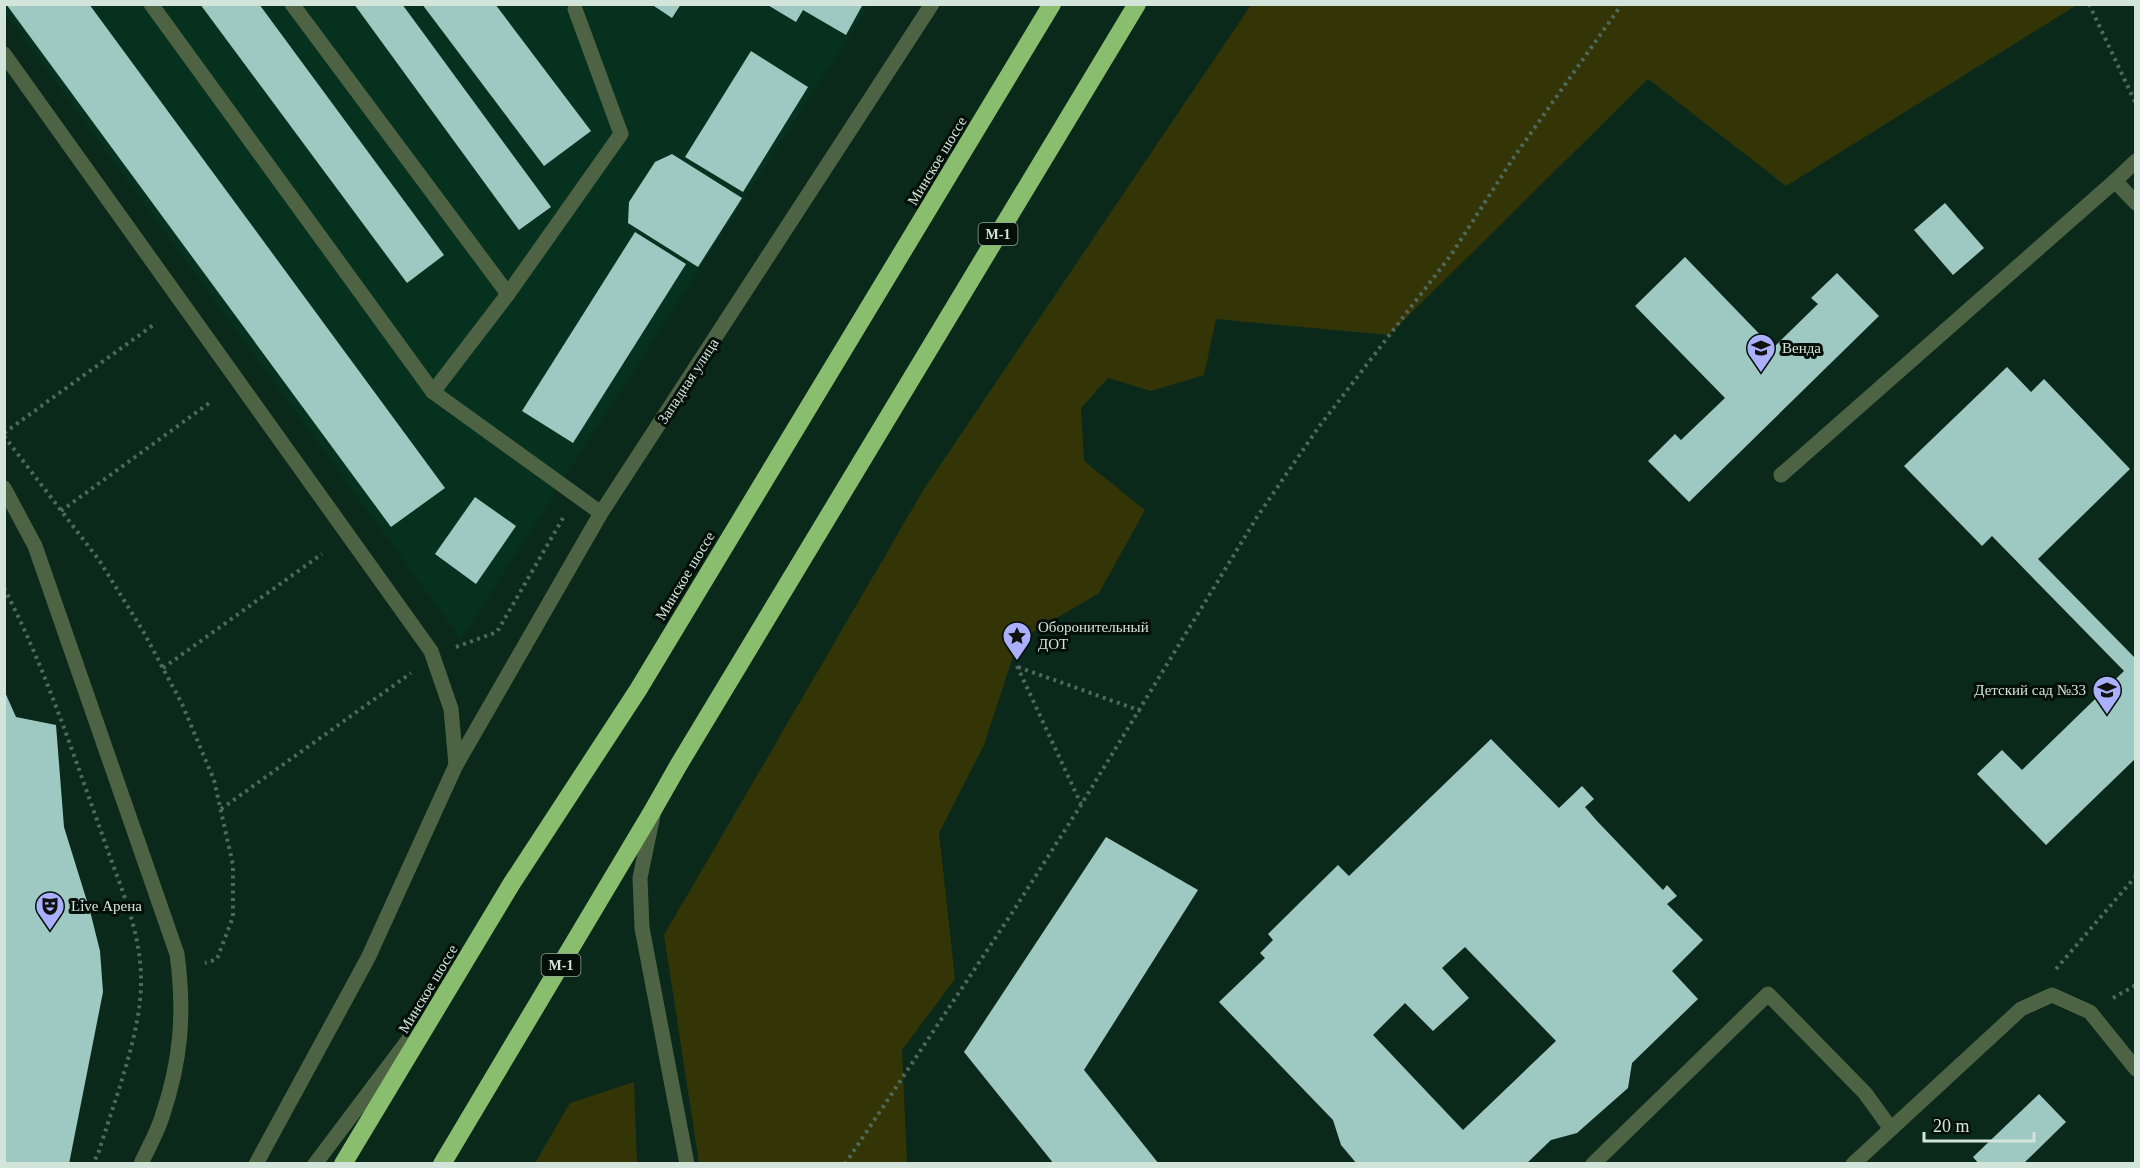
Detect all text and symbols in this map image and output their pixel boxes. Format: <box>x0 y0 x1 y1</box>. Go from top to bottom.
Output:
street label: Минское шоссе <box>904 114 970 208</box>
road number: М-1 <box>978 223 1018 245</box>
school or university icon: Венда <box>1745 332 1777 374</box>
street label: Западная улица <box>654 335 722 427</box>
place label: Венда <box>1782 340 1821 356</box>
street label: Минское шоссе <box>652 529 718 623</box>
place label: Оборонительный ДОТ <box>1038 619 1149 652</box>
place icon: Оборонительный ДОТ <box>1001 620 1033 662</box>
school or university icon: Детский сад №33 <box>2091 674 2123 716</box>
place label: Детский сад №33 <box>1974 682 2086 698</box>
theatre icon: Live Арена <box>34 890 66 932</box>
place label: Live Арена <box>71 898 142 914</box>
street label: Минское шоссе <box>395 942 461 1036</box>
road number: М-1 <box>542 954 580 976</box>
scale bar <box>1924 1105 2034 1143</box>
text: 20 m <box>1933 1116 1970 1136</box>

